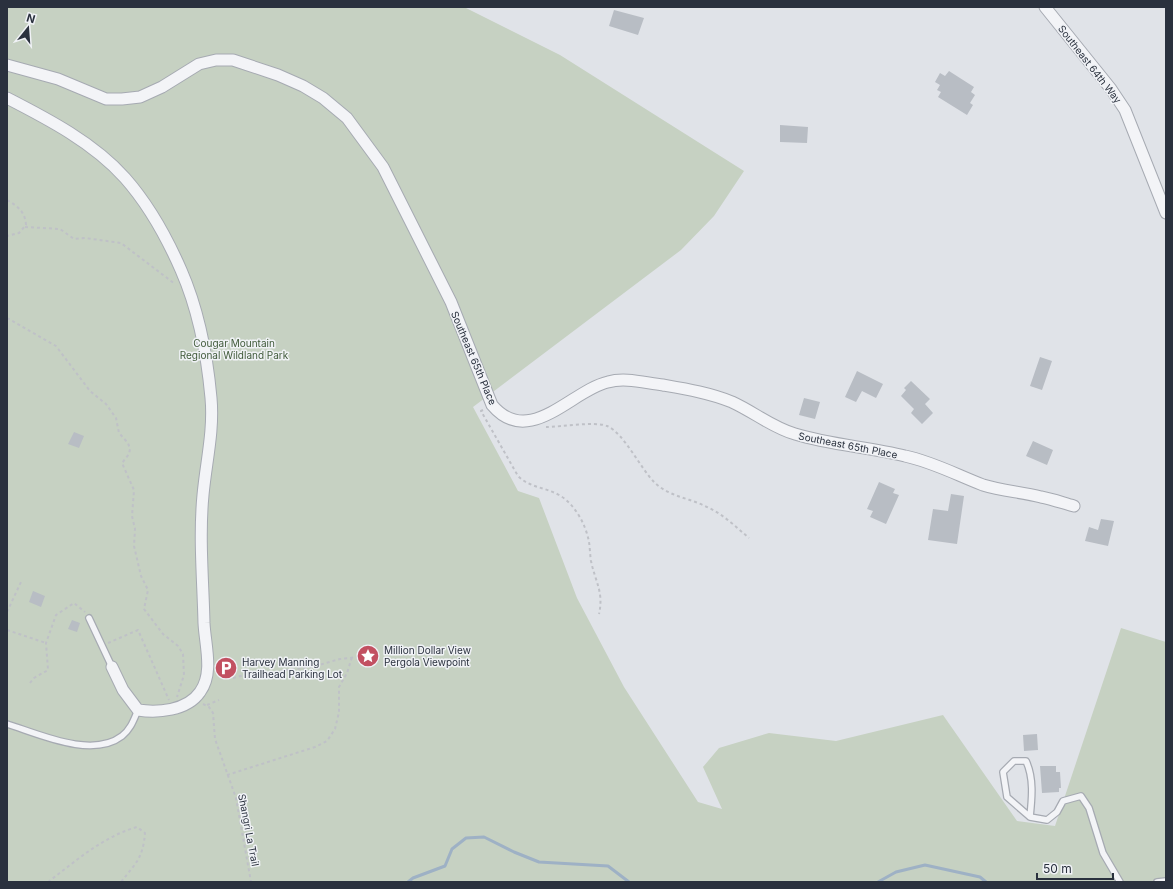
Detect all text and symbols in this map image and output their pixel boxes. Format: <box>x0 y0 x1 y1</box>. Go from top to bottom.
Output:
north arrow <box>8 8 48 48</box>
text: N <box>25 11 37 26</box>
street label: Southeast 64th Way <box>1056 23 1124 106</box>
street label: Southeast 65th Place <box>449 309 499 407</box>
park label: Cougar Mountain Regional Wildland Park <box>180 337 289 361</box>
street label: Southeast 65th Place <box>797 430 899 461</box>
place icon: Million Dollar View Pergola Viewpoint <box>355 643 381 669</box>
place label: Million Dollar View Pergola Viewpoint <box>384 644 471 668</box>
parking icon: Harvey Manning Trailhead Parking Lot <box>213 655 239 681</box>
place label: Harvey Manning Trailhead Parking Lot <box>242 656 343 680</box>
street label: Shangri La Trail <box>236 793 262 867</box>
scale bar <box>1037 855 1113 881</box>
text: 50 m <box>1043 861 1072 876</box>

